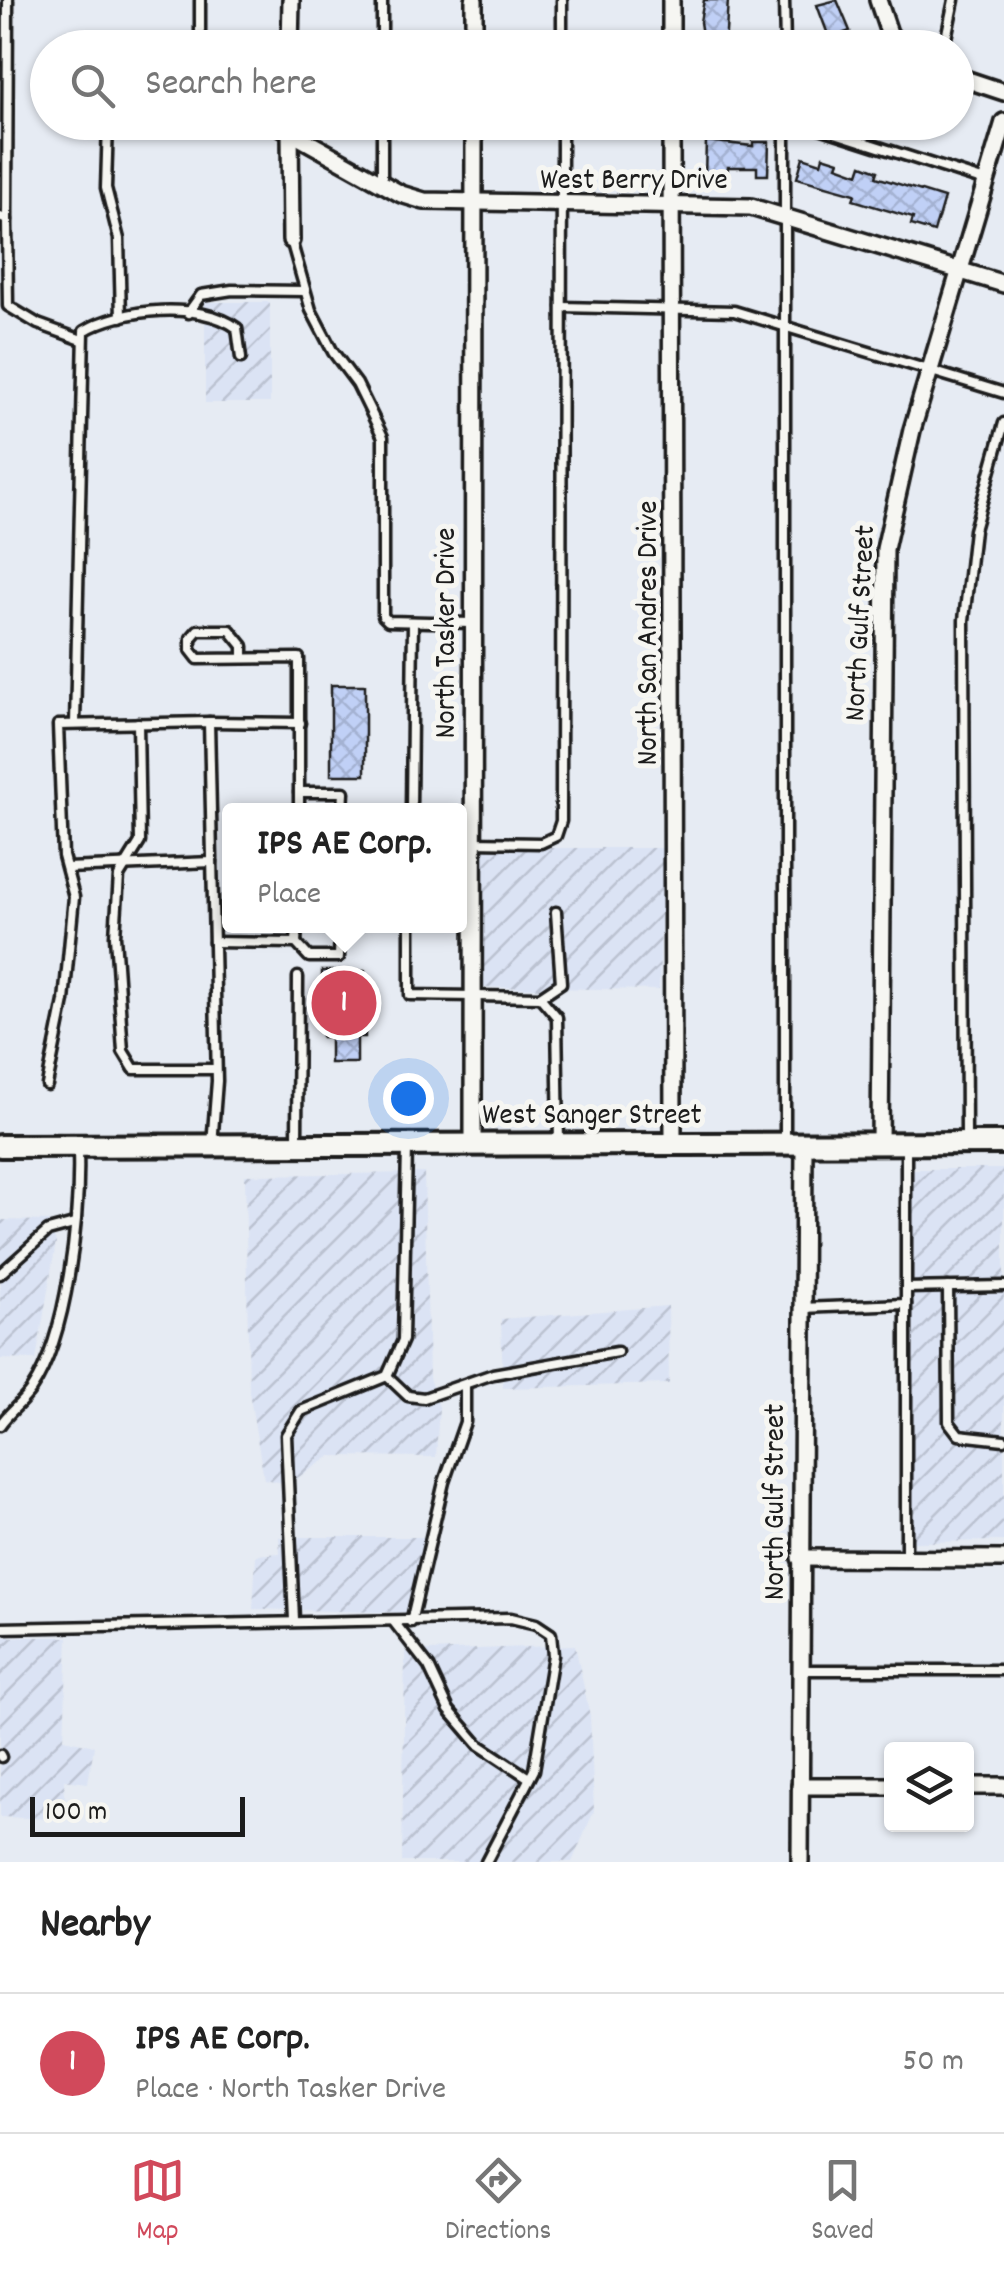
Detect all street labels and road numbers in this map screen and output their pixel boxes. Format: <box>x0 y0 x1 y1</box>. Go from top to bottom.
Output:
street label: West Berry Drive <box>540 161 728 204</box>
street label: North San Andres Drive <box>629 501 672 765</box>
street label: North Gulf Street <box>836 524 889 722</box>
street label: North Tasker Drive <box>427 528 470 739</box>
street label: West Sanger Street <box>482 1096 702 1139</box>
street label: North Gulf Street <box>756 1404 799 1600</box>

